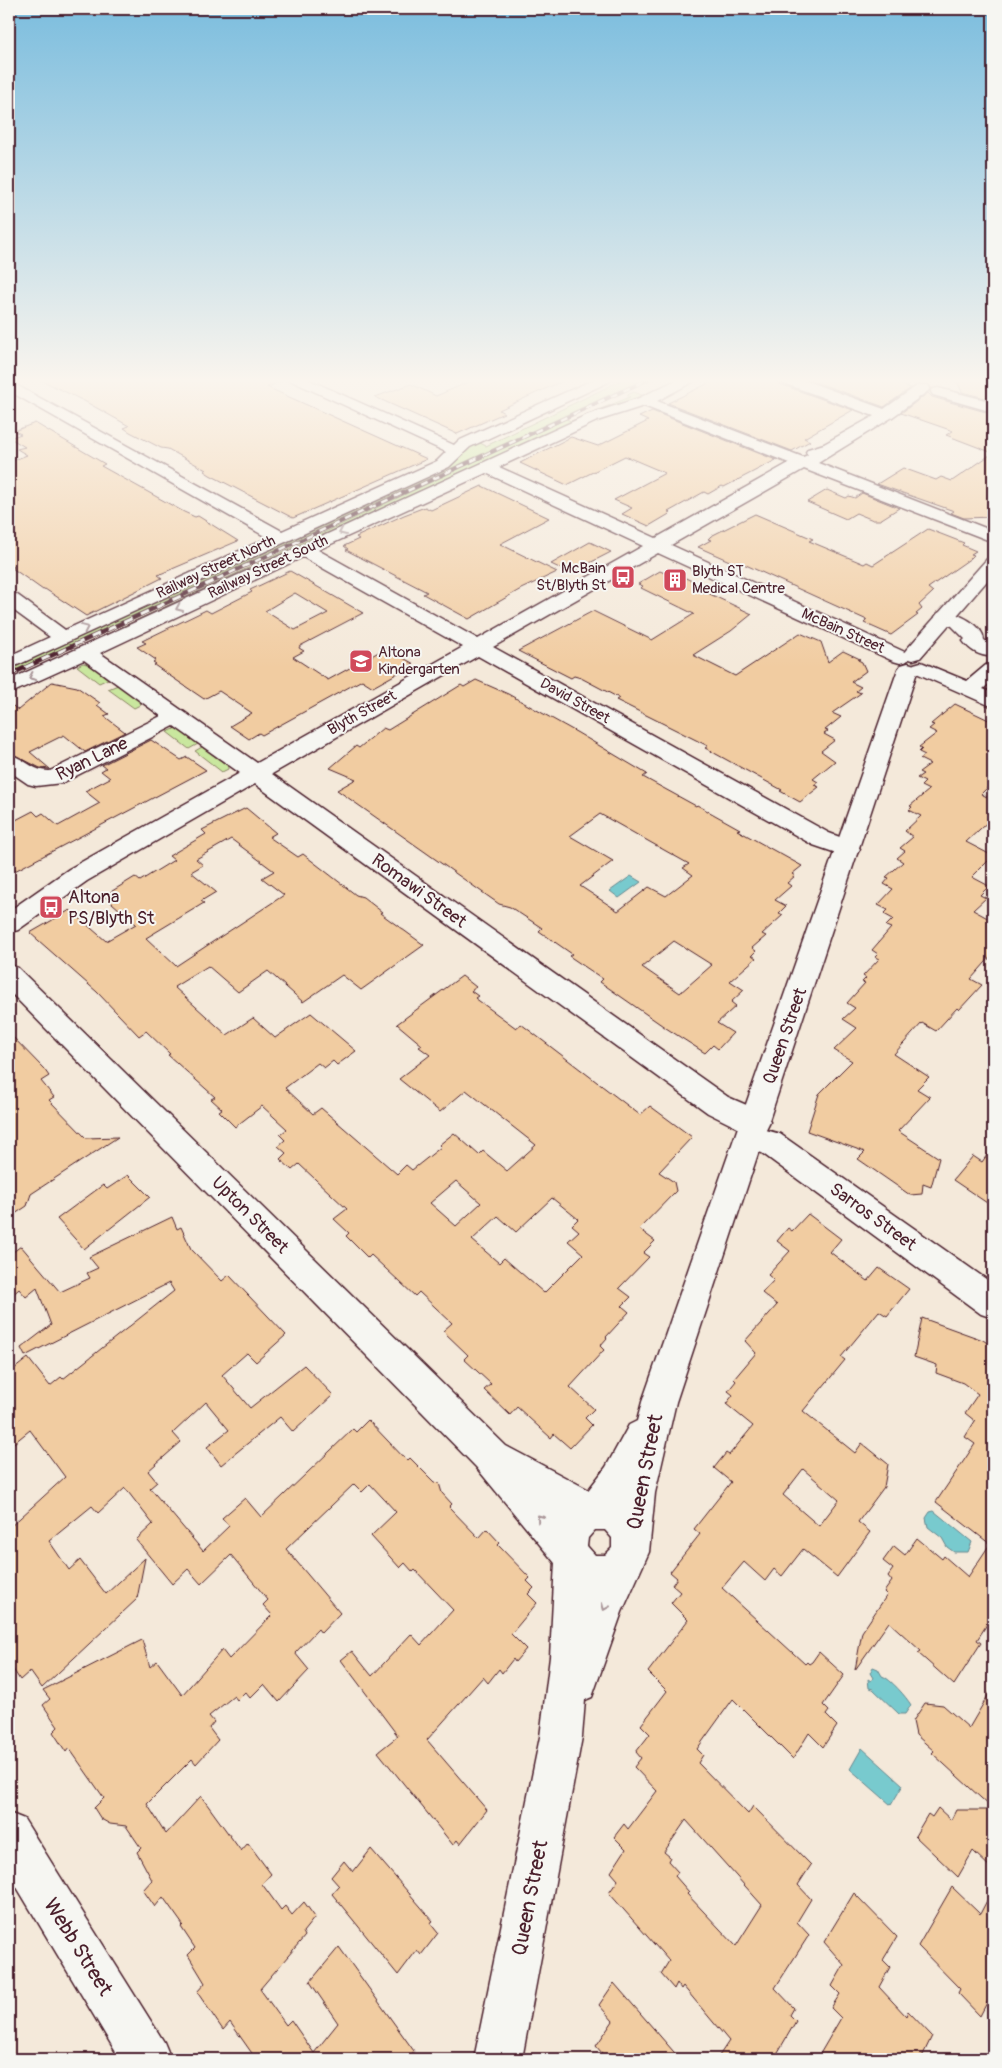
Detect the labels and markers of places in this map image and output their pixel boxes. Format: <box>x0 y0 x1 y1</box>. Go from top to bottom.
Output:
place label: McBain St/Blyth St <box>536 559 607 595</box>
place label: Blyth ST Medical Centre <box>692 562 785 598</box>
bus stop icon: McBain St/Blyth St <box>610 564 636 590</box>
building icon: Blyth ST Medical Centre <box>662 567 688 593</box>
place label: Altona Kindergarten <box>378 643 460 679</box>
school or university icon: Altona Kindergarten <box>348 648 374 674</box>
place label: Altona PS/Blyth St <box>68 886 155 930</box>
bus stop icon: Altona PS/Blyth St <box>38 894 64 920</box>

